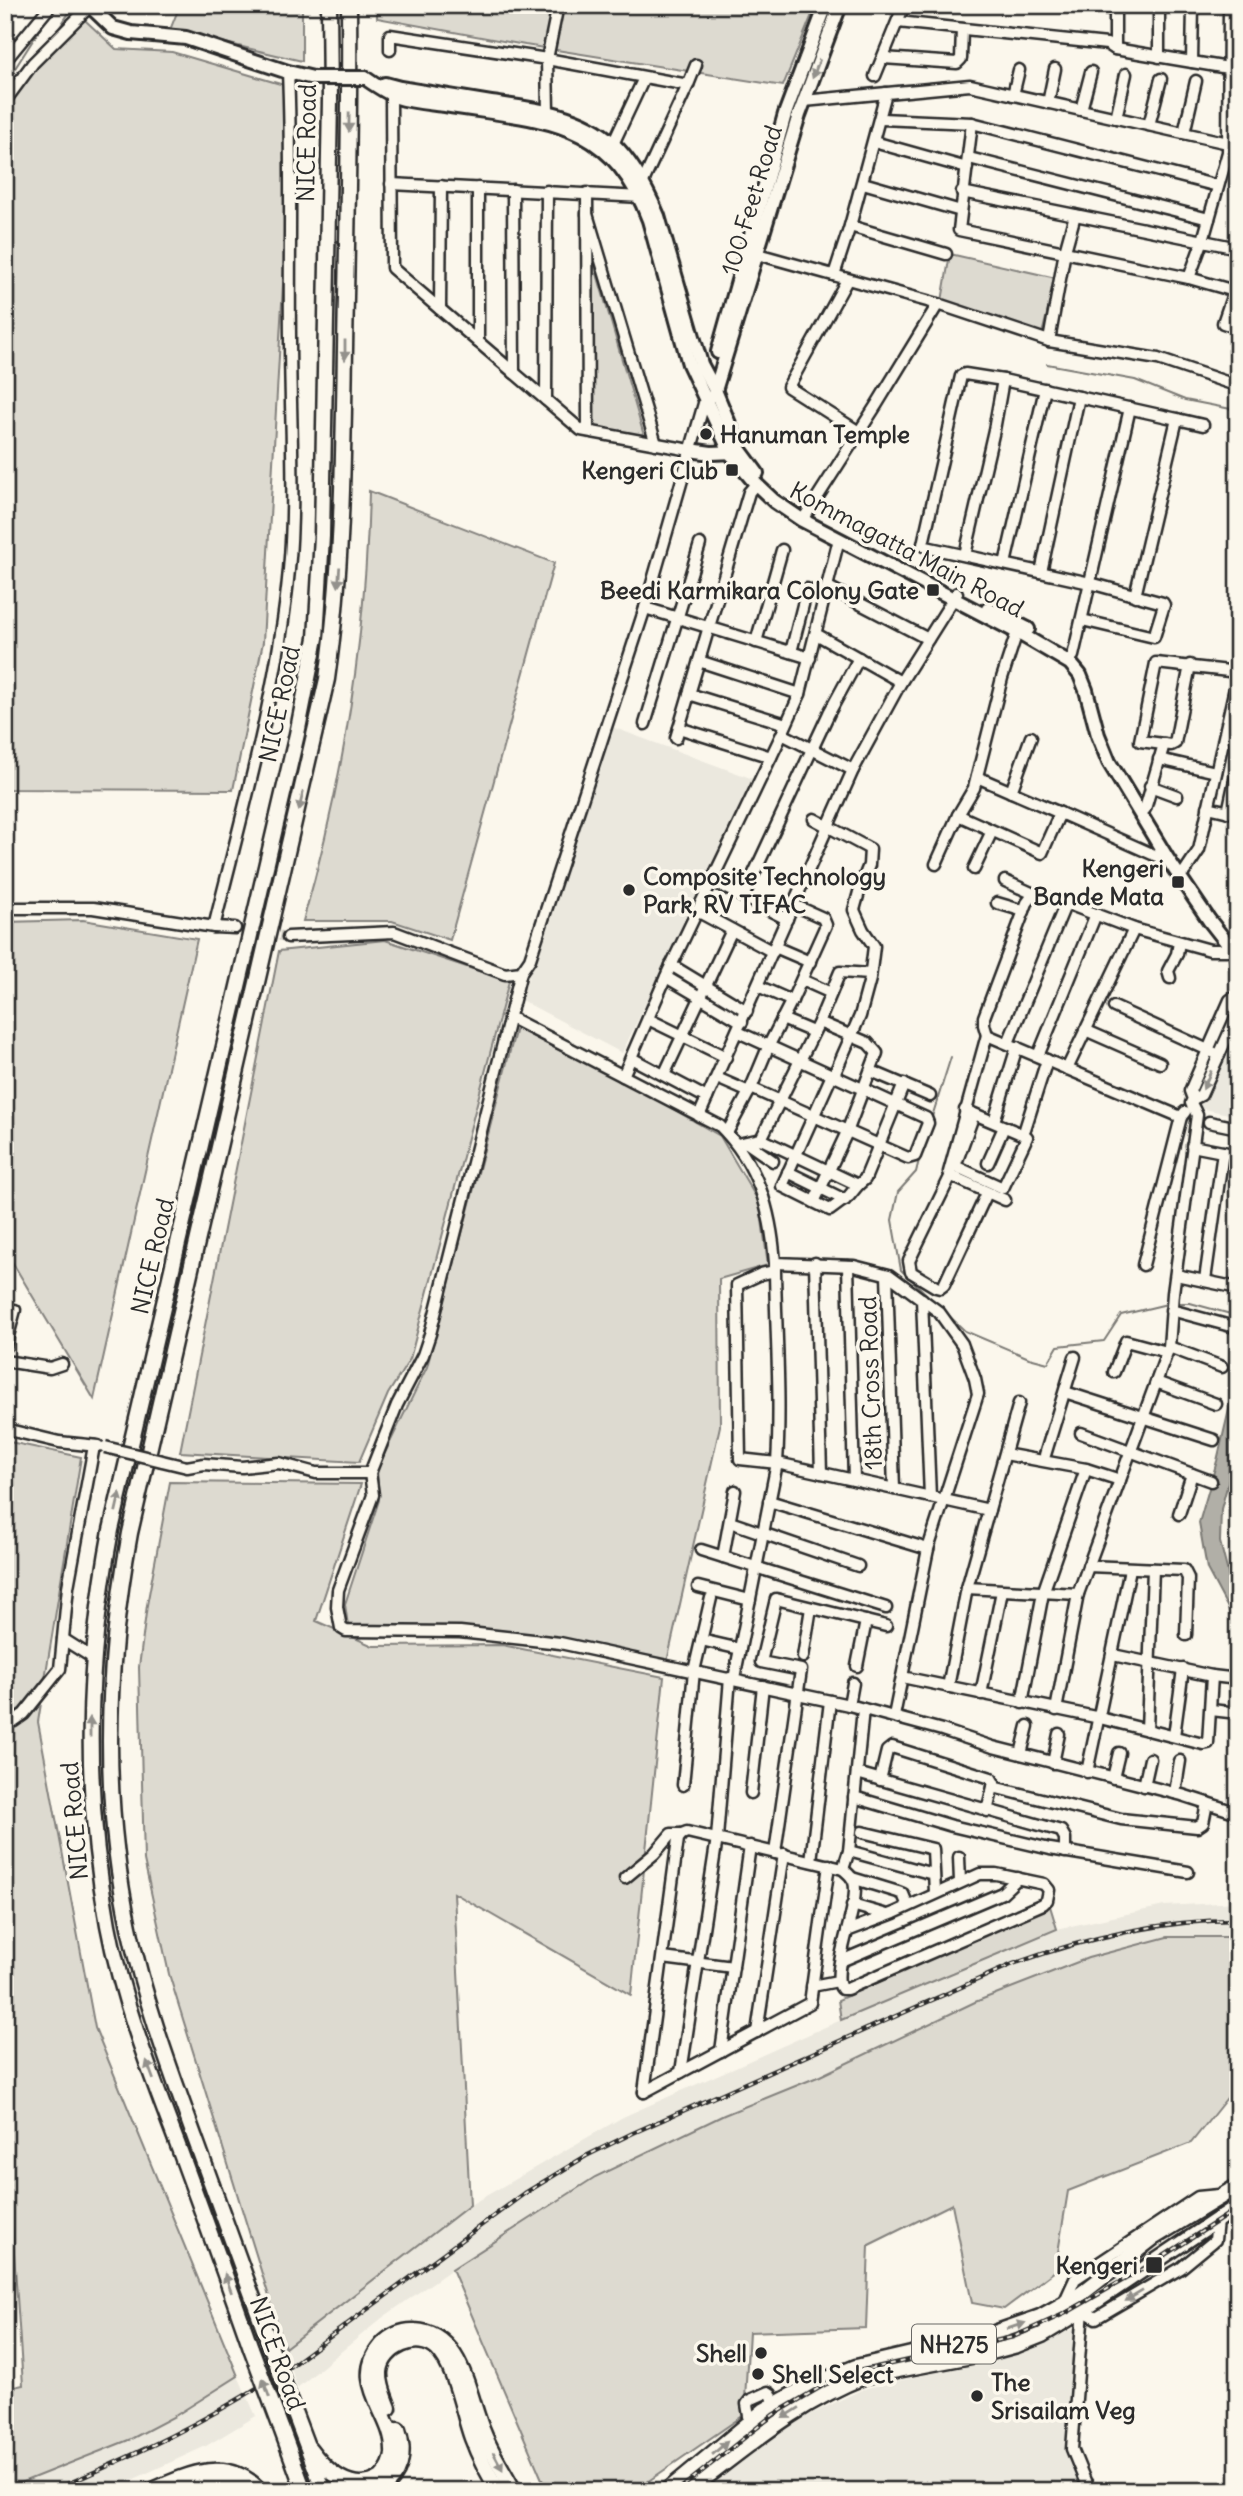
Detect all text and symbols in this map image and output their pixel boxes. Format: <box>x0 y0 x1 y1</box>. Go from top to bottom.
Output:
one-way arrow <box>810 59 821 80</box>
street label: NICE Road <box>290 84 322 202</box>
one-way arrow <box>343 112 355 134</box>
street label: 100 Feet Road <box>714 121 788 279</box>
one-way arrow <box>340 339 351 361</box>
place label: Hanuman Temple <box>720 419 910 449</box>
marker: Hanuman Temple <box>698 426 714 442</box>
place label: Kengeri Club <box>581 455 718 485</box>
marker: Kengeri Club <box>724 462 740 478</box>
street label: Kommagatta Main Road <box>785 475 1029 623</box>
one-way arrow <box>333 567 344 589</box>
place label: Beedi Karmikara Colony Gate <box>600 575 919 605</box>
marker: Beedi Karmikara Colony Gate <box>925 582 941 598</box>
street label: NICE Road <box>252 643 306 765</box>
one-way arrow <box>295 790 306 812</box>
place label: Kengeri Bande Mata <box>1033 853 1164 911</box>
place label: Composite Technology Park, RV TIFAC <box>643 861 886 919</box>
marker: Kengeri Bande Mata <box>1170 874 1186 890</box>
marker: Composite Technology Park, RV TIFAC <box>621 882 637 898</box>
one-way arrow <box>1201 1070 1213 1090</box>
street label: NICE Road <box>124 1195 180 1317</box>
street label: 18th Cross Road <box>852 1296 888 1470</box>
one-way arrow <box>112 1491 123 1513</box>
one-way arrow <box>84 1716 96 1738</box>
street label: NICE Road <box>54 1761 94 1881</box>
one-way arrow <box>144 2059 155 2080</box>
place label: Kengeri <box>1055 2250 1138 2280</box>
marker: Kengeri <box>1144 2255 1164 2275</box>
one-way arrow <box>222 2273 233 2294</box>
one-way arrow <box>1125 2289 1144 2302</box>
street label: NICE Road <box>244 2292 312 2414</box>
one-way arrow <box>1006 2320 1027 2331</box>
road number: NH275 <box>912 2324 996 2364</box>
place label: Shell <box>696 2338 747 2368</box>
marker: Shell <box>753 2345 769 2361</box>
place label: Shell Select <box>772 2359 894 2389</box>
marker: Shell Select <box>750 2366 766 2382</box>
place label: The Srisailam Veg <box>991 2367 1136 2425</box>
one-way arrow <box>260 2377 271 2398</box>
marker: The Srisailam Veg <box>969 2388 985 2404</box>
one-way arrow <box>782 2406 800 2420</box>
one-way arrow <box>711 2440 729 2456</box>
one-way arrow <box>492 2451 504 2471</box>

